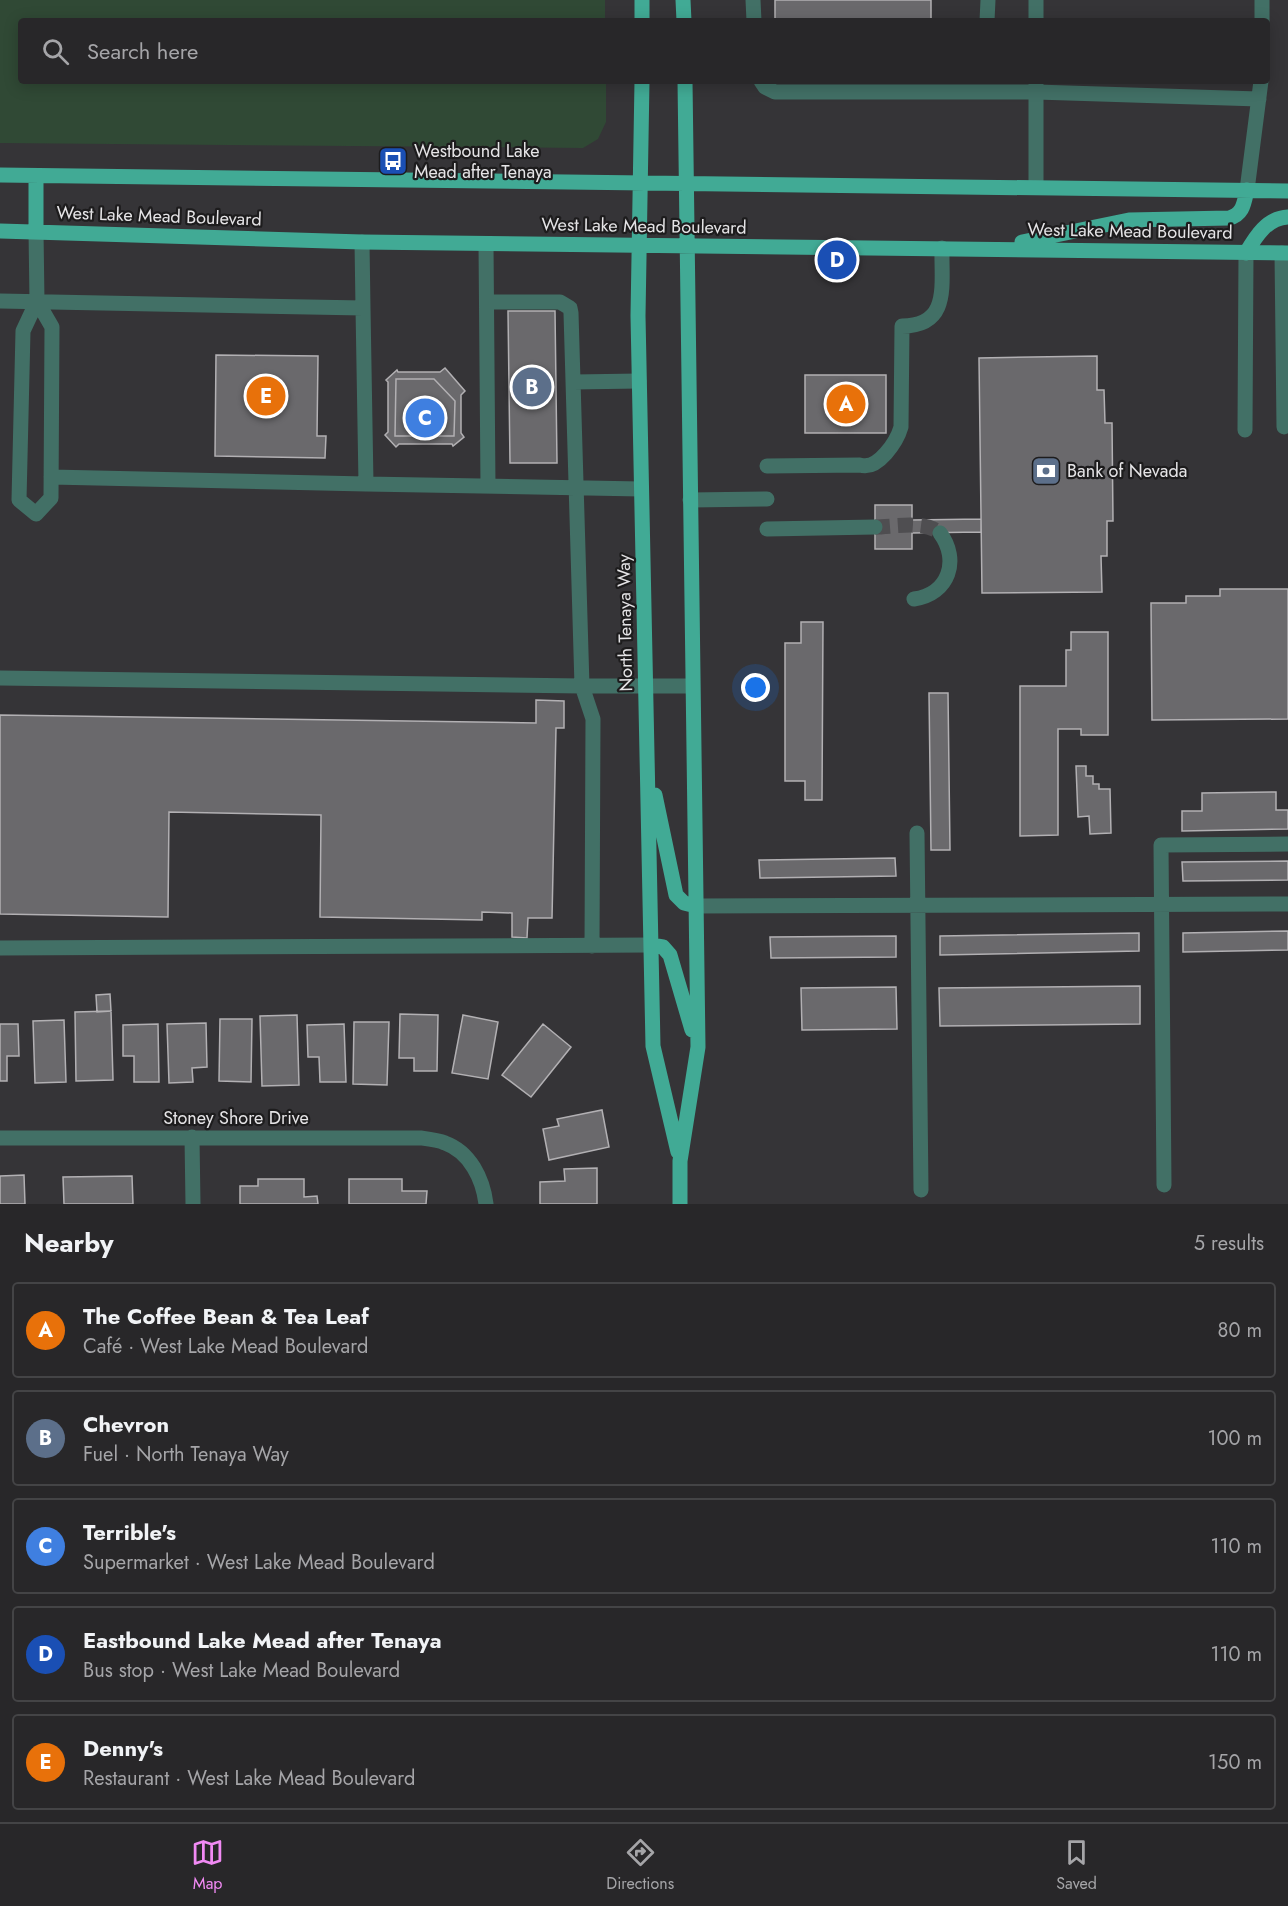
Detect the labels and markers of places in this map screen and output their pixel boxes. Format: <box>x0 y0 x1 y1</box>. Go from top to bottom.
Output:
place label: Westbound Lake Mead after Tenaya <box>414 138 552 185</box>
bus stop icon: Westbound Lake Mead after Tenaya <box>377 145 409 177</box>
pin: D <box>818 238 856 282</box>
pin: B <box>512 364 552 410</box>
pin: E <box>246 374 286 418</box>
pin: A <box>826 382 866 426</box>
pin: C <box>406 396 444 440</box>
bank icon: Bank of Nevada <box>1030 455 1062 487</box>
place label: Bank of Nevada <box>1067 458 1187 484</box>

